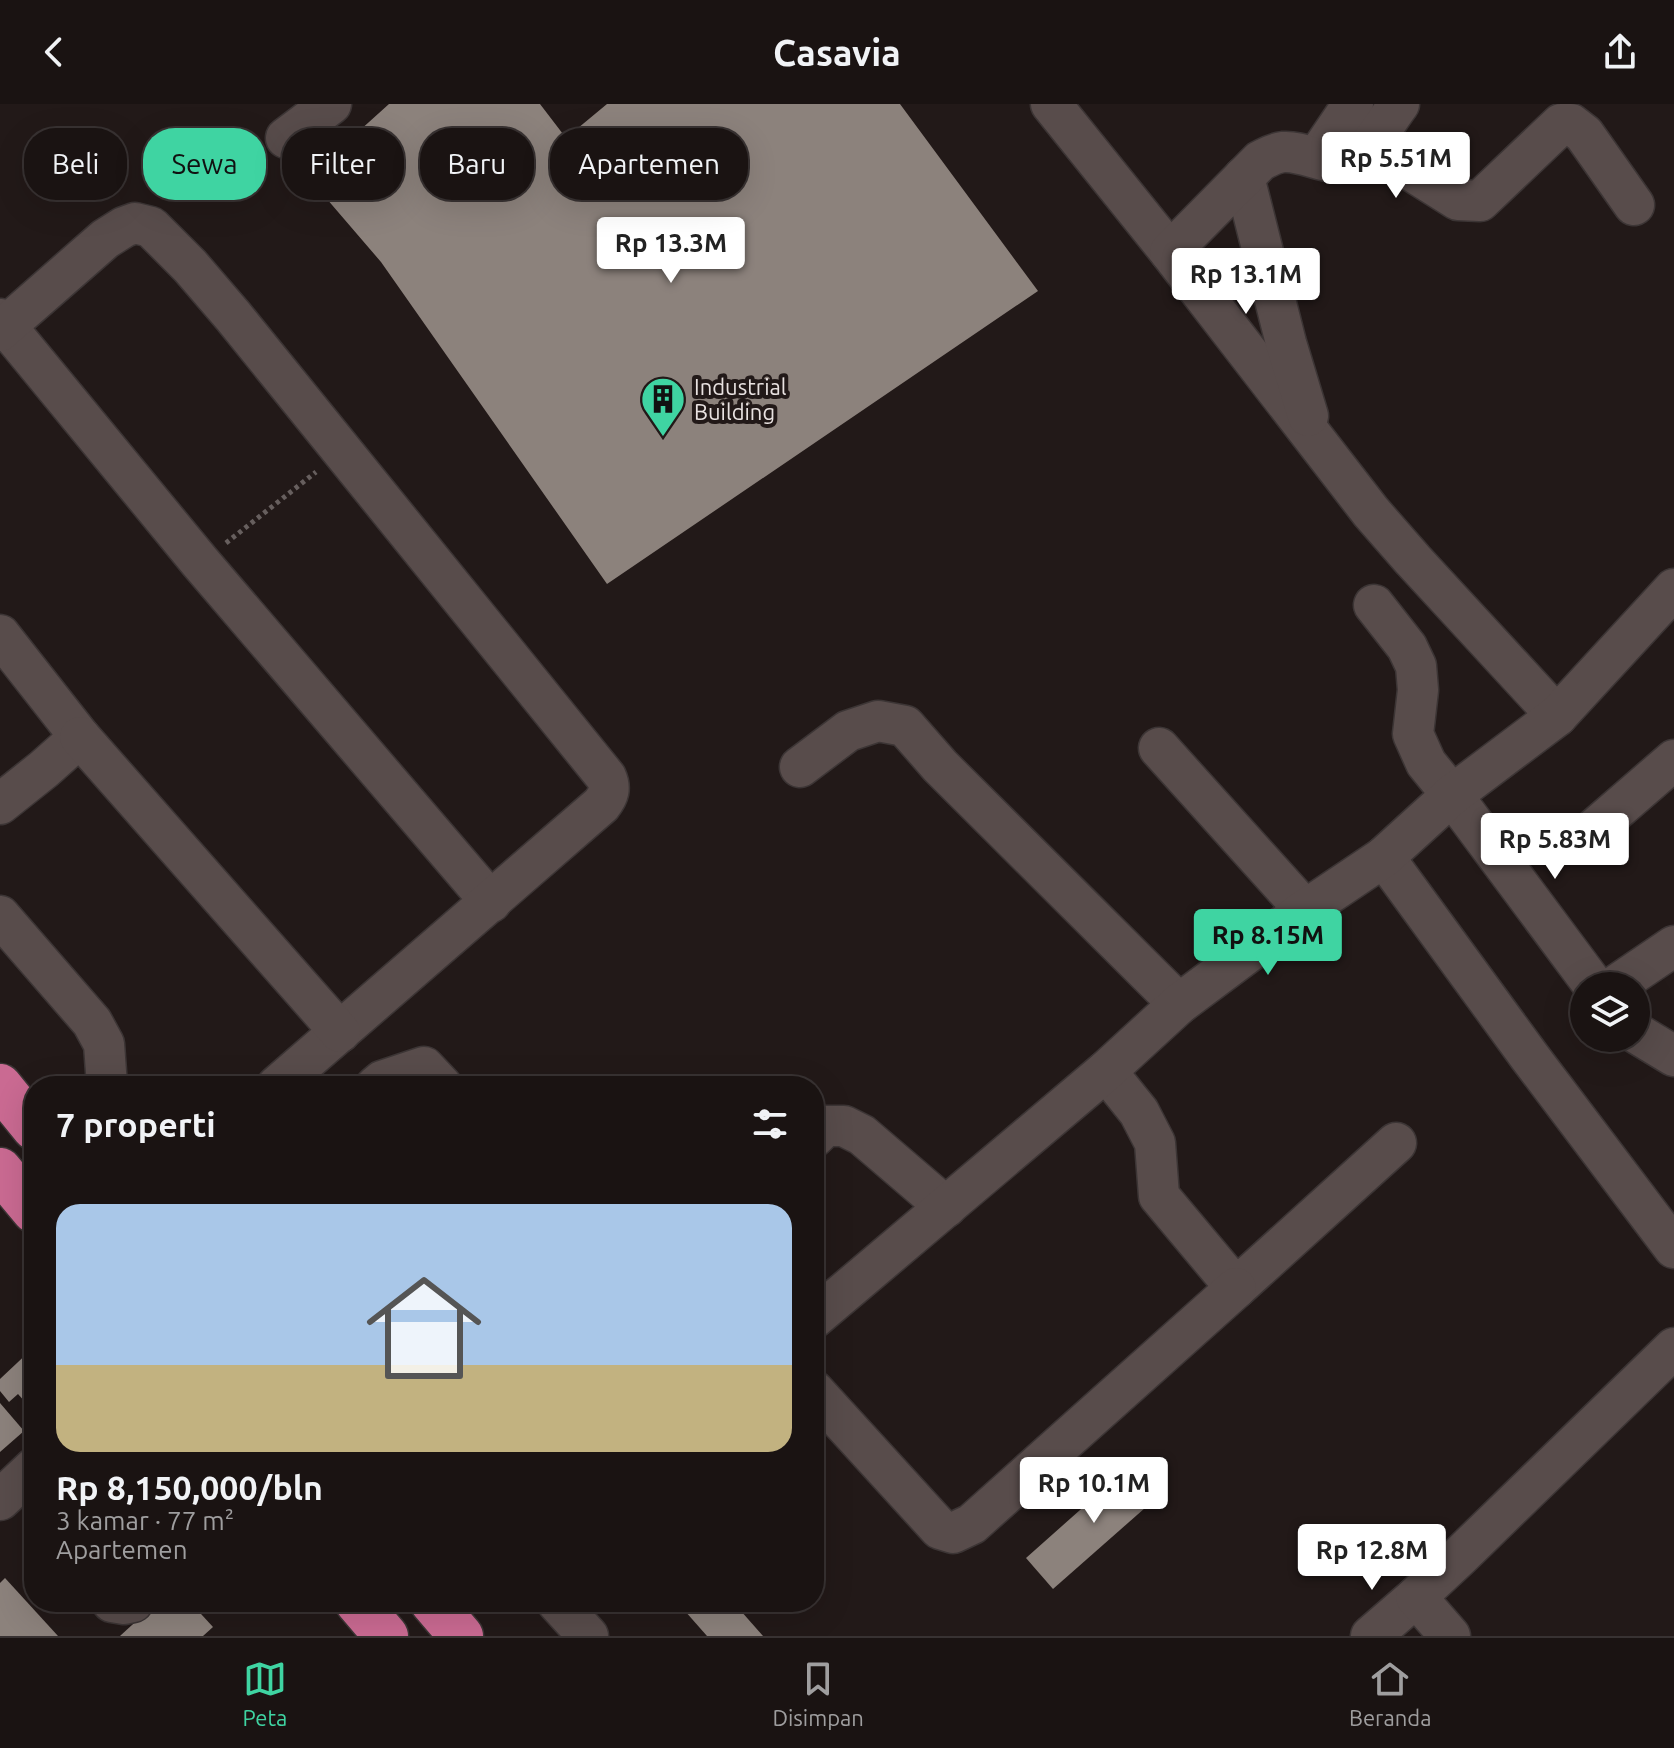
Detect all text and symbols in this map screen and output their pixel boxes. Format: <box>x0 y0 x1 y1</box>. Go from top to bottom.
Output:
icon: back <box>32 30 76 74</box>
icon: share <box>1598 30 1642 74</box>
text: Casavia <box>773 32 901 73</box>
chip: Beli <box>24 128 127 200</box>
chip: Sewa <box>143 128 266 200</box>
chip: Filter <box>282 128 404 200</box>
chip: Baru <box>420 128 534 200</box>
chip: Apartemen <box>550 128 748 200</box>
pin: Rp 5.51M <box>1313 132 1479 200</box>
text: Rp 5.51M <box>1340 143 1452 172</box>
pin: Rp 13.3M <box>588 217 754 285</box>
text: Rp 13.3M <box>615 228 727 257</box>
pin: Rp 13.1M <box>1163 248 1329 316</box>
text: Rp 13.1M <box>1190 259 1302 288</box>
place label: Industrial Building <box>694 374 787 424</box>
building icon: Industrial Building <box>639 375 687 438</box>
pin: Rp 5.83M <box>1472 813 1638 881</box>
text: Rp 5.83M <box>1499 824 1611 853</box>
pin: Rp 8.15M <box>1185 909 1351 977</box>
text: Rp 8.15M <box>1212 920 1324 949</box>
map controls <box>1570 972 1650 1052</box>
button: layers <box>1570 972 1650 1052</box>
icon: filters <box>748 1102 792 1146</box>
text: 7 properti <box>56 1105 216 1143</box>
icon: home <box>352 1256 496 1400</box>
pin: Rp 10.1M <box>1011 1457 1177 1525</box>
text: Rp 8,150,000/bln <box>56 1468 323 1506</box>
text: Rp 10.1M <box>1038 1468 1150 1497</box>
text: 3 kamar · 77 m² <box>56 1506 234 1535</box>
pin: Rp 12.8M <box>1289 1524 1455 1592</box>
text: Apartemen <box>56 1535 187 1564</box>
text: Rp 12.8M <box>1316 1535 1428 1564</box>
tab: Peta <box>243 1657 287 1730</box>
tab: Disimpan <box>772 1657 864 1730</box>
tab: Beranda <box>1349 1657 1431 1730</box>

